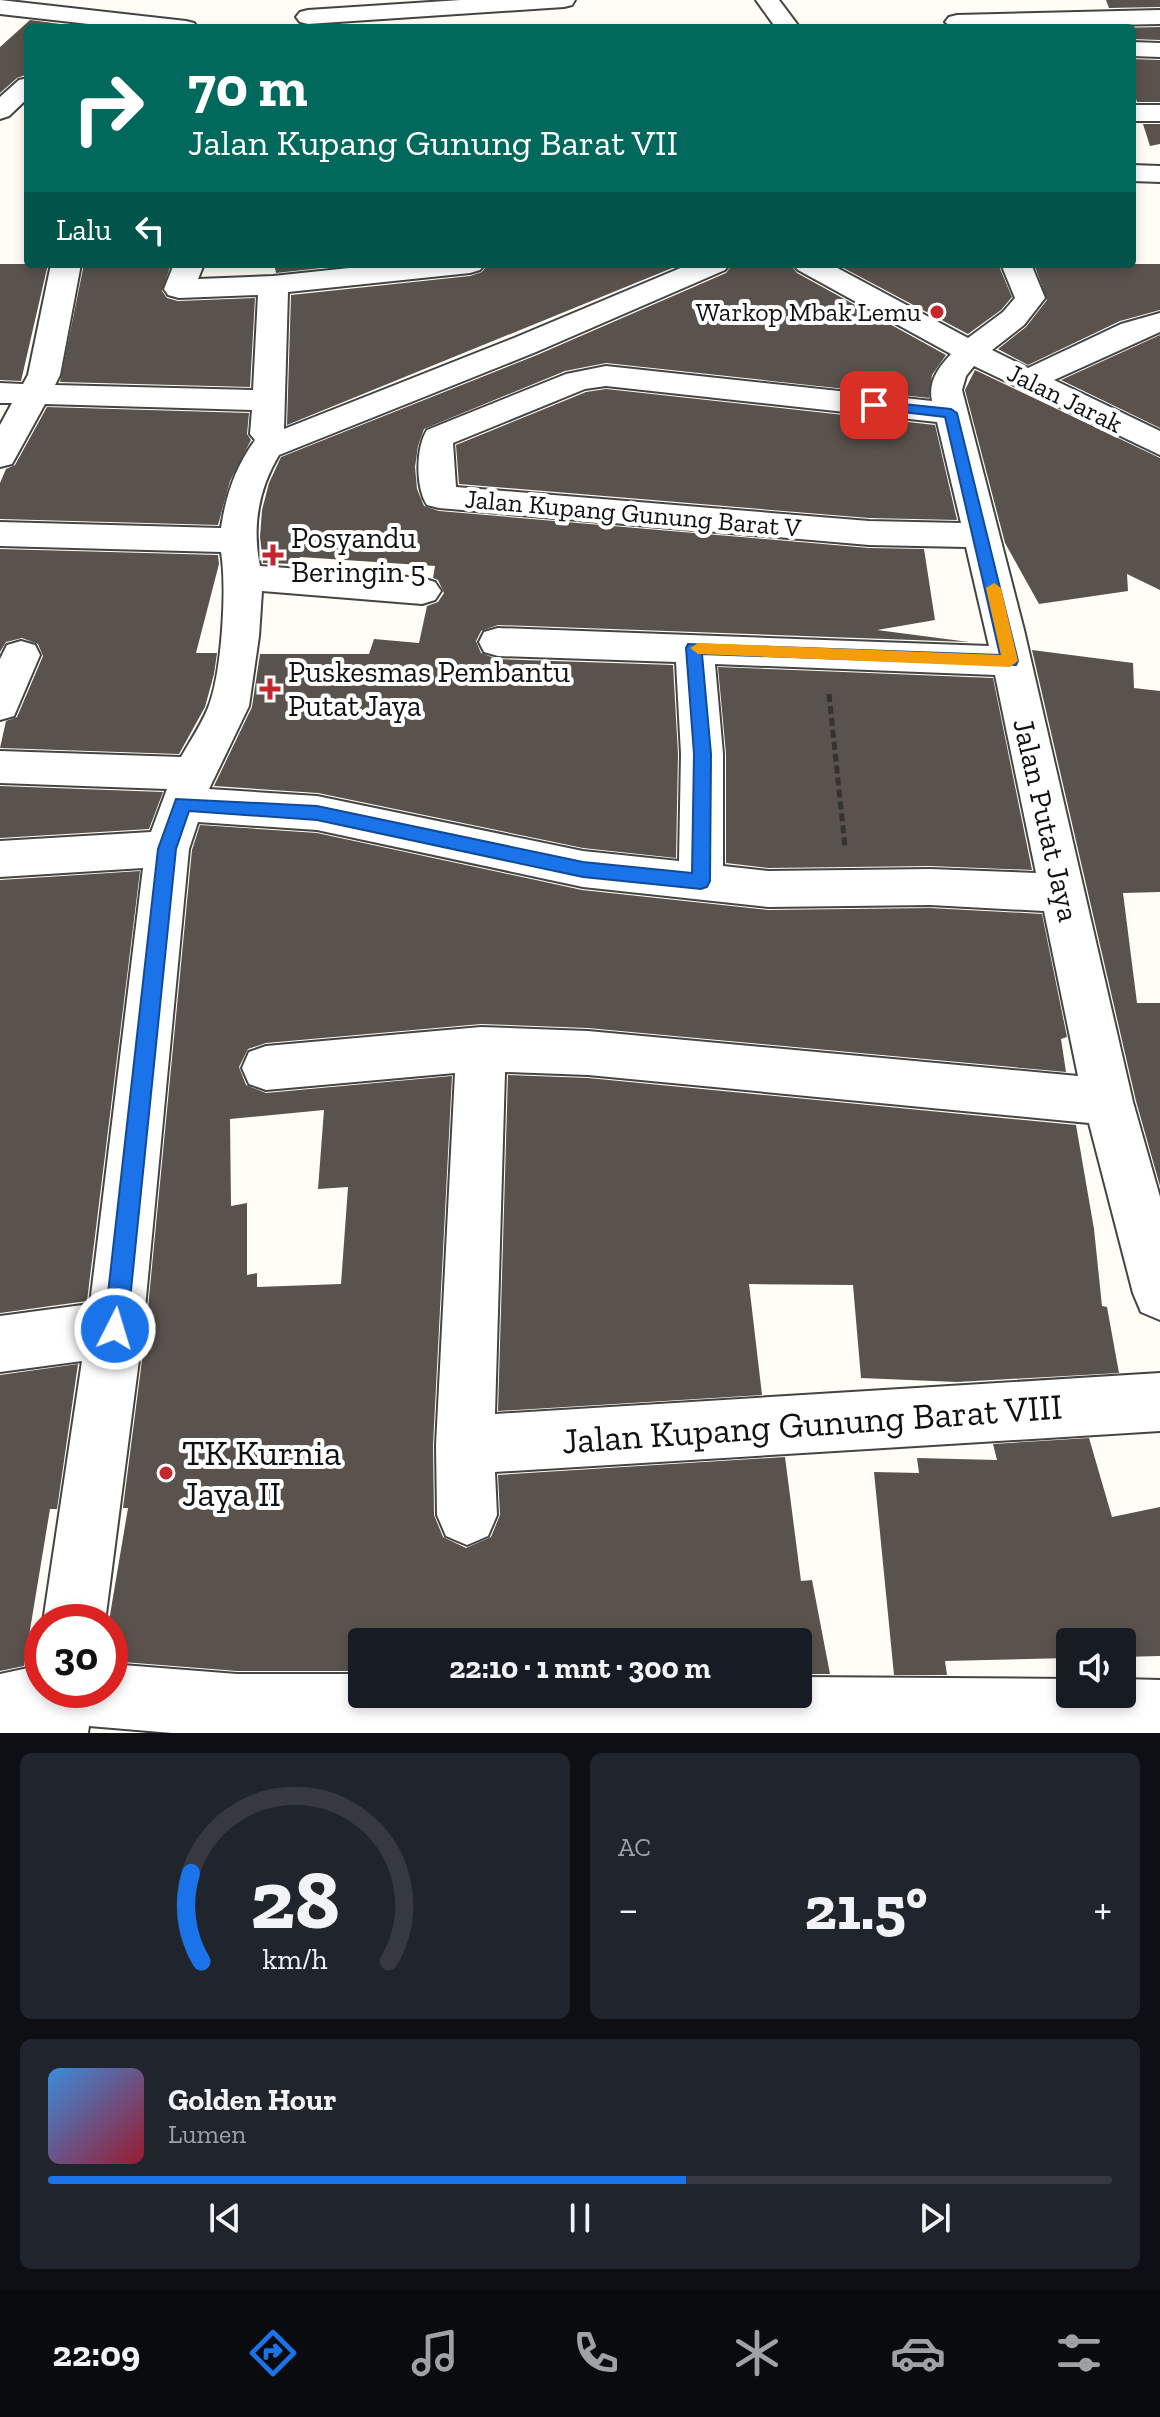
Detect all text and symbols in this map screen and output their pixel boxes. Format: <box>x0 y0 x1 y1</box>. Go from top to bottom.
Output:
text: 70 m <box>188 53 308 120</box>
icon: right <box>56 56 160 160</box>
text: Jalan Kupang Gunung Barat VII <box>188 121 678 164</box>
icon: left <box>128 208 172 252</box>
text: Lalu <box>56 212 112 248</box>
place label: Warkop Mbak Lemu <box>696 296 921 328</box>
marker: Warkop Mbak Lemu <box>928 303 946 321</box>
street label: Jalan Jarak <box>1002 356 1128 440</box>
pin <box>840 371 908 439</box>
icon: arrive <box>852 383 896 427</box>
street label: Jalan Kupang Gunung Barat V <box>464 482 803 544</box>
place label: Posyandu Beringin 5 <box>291 520 426 590</box>
marker: Posyandu Beringin 5 <box>262 544 284 566</box>
place label: Puskesmas Pembantu Putat Jaya <box>288 654 570 724</box>
marker: Puskesmas Pembantu Putat Jaya <box>259 678 281 700</box>
street label: Jalan Putat Jaya <box>1005 715 1087 925</box>
position arrow <box>73 1287 157 1371</box>
street label: Jalan Kupang Gunung Barat VIII <box>560 1385 1064 1462</box>
place label: TK Kurnia Jaya II <box>182 1431 341 1515</box>
marker: TK Kurnia Jaya II <box>157 1464 175 1482</box>
speed limit sign: 30 <box>24 1604 128 1708</box>
map controls <box>1056 1628 1136 1708</box>
button: sound <box>1056 1628 1136 1708</box>
text: 22:10 · 1 mnt · 300 m <box>449 1650 711 1686</box>
text: AC <box>618 1831 651 1863</box>
text: 28 <box>250 1849 340 1949</box>
text: 21.5° <box>804 1872 928 1944</box>
text: − <box>618 1882 639 1935</box>
text: + <box>1093 1882 1112 1935</box>
text: km/h <box>262 1942 328 1976</box>
text: Golden Hour <box>168 2082 336 2118</box>
text: Lumen <box>168 2118 246 2150</box>
icon: previous <box>203 2196 247 2240</box>
icon: pause <box>558 2196 602 2240</box>
icon: next <box>913 2196 957 2240</box>
icon: directions <box>245 2325 301 2381</box>
icon: music <box>407 2325 463 2381</box>
icon: phone <box>568 2325 624 2381</box>
icon: climate <box>729 2325 785 2381</box>
icon: car <box>890 2325 946 2381</box>
icon: filters <box>1051 2325 1107 2381</box>
text: 22:09 <box>53 2332 140 2375</box>

